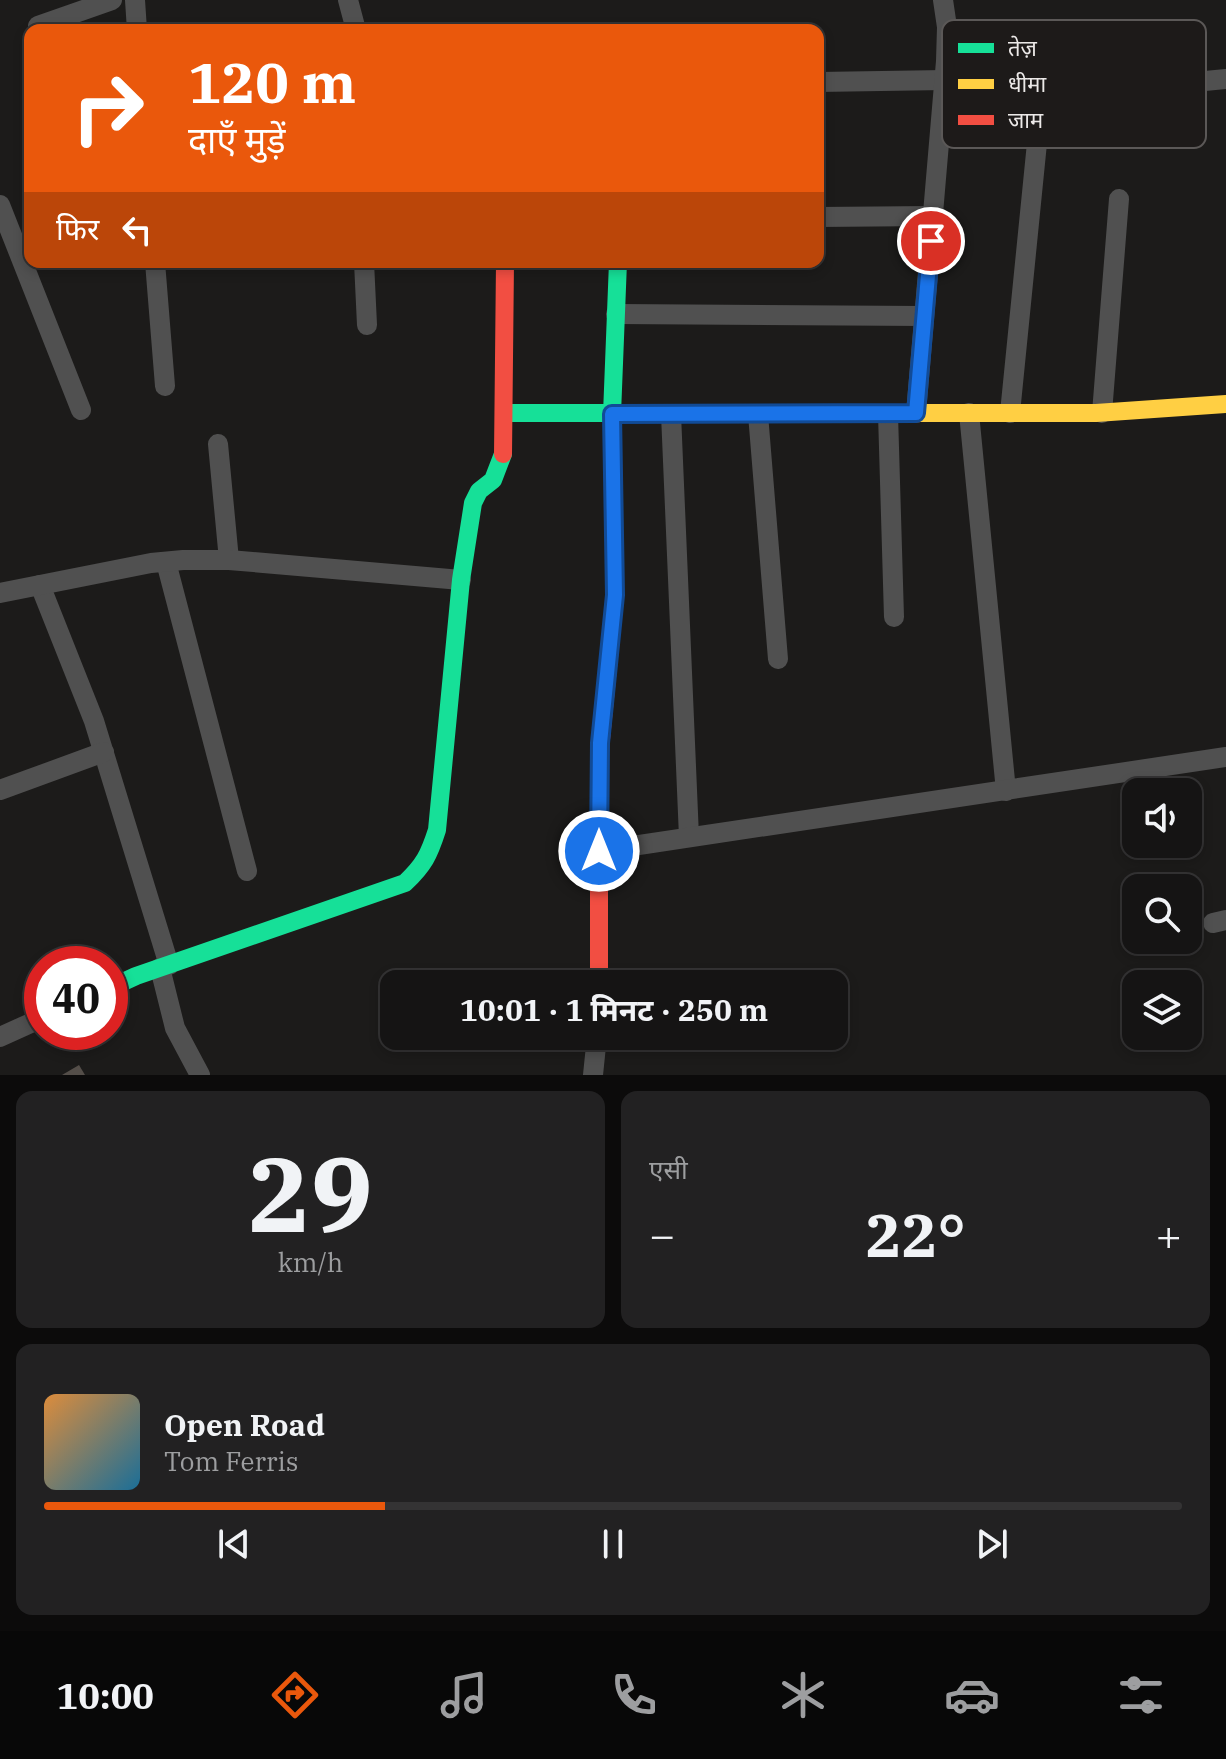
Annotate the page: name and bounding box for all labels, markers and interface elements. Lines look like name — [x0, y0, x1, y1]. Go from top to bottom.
legend — [942, 20, 1206, 148]
text: तेज़ — [1008, 33, 1038, 62]
text: 120 m — [188, 46, 356, 118]
icon: right — [56, 56, 160, 160]
text: धीमा — [1008, 69, 1046, 98]
text: जाम — [1008, 105, 1044, 134]
text: दाएँ मुड़ें — [188, 116, 286, 163]
pin — [897, 207, 965, 275]
icon: left — [115, 208, 159, 252]
text: फिर — [56, 209, 99, 248]
icon: arrive — [909, 219, 953, 263]
map controls — [1122, 778, 1202, 1050]
button: sound — [1122, 778, 1202, 858]
position arrow — [557, 809, 641, 893]
button: search — [1122, 874, 1202, 954]
speed limit sign: 40 — [24, 946, 128, 1050]
button: layers — [1122, 970, 1202, 1050]
text: 10:01 · 1 मिनट · 250 m — [460, 990, 768, 1029]
text: 29 — [248, 1125, 373, 1261]
text: एसी — [649, 1152, 688, 1186]
text: 22° — [865, 1195, 966, 1274]
text: − — [649, 1206, 675, 1263]
text: + — [1156, 1206, 1182, 1263]
text: km/h — [278, 1245, 343, 1279]
text: Open Road — [164, 1405, 325, 1444]
text: Tom Ferris — [164, 1444, 298, 1478]
icon: previous — [212, 1522, 256, 1566]
icon: pause — [591, 1522, 635, 1566]
icon: next — [970, 1522, 1014, 1566]
icon: directions — [267, 1667, 323, 1723]
icon: music — [436, 1667, 492, 1723]
icon: phone — [606, 1667, 662, 1723]
icon: climate — [775, 1667, 831, 1723]
icon: car — [944, 1667, 1000, 1723]
icon: filters — [1113, 1667, 1169, 1723]
text: 10:00 — [57, 1672, 154, 1719]

